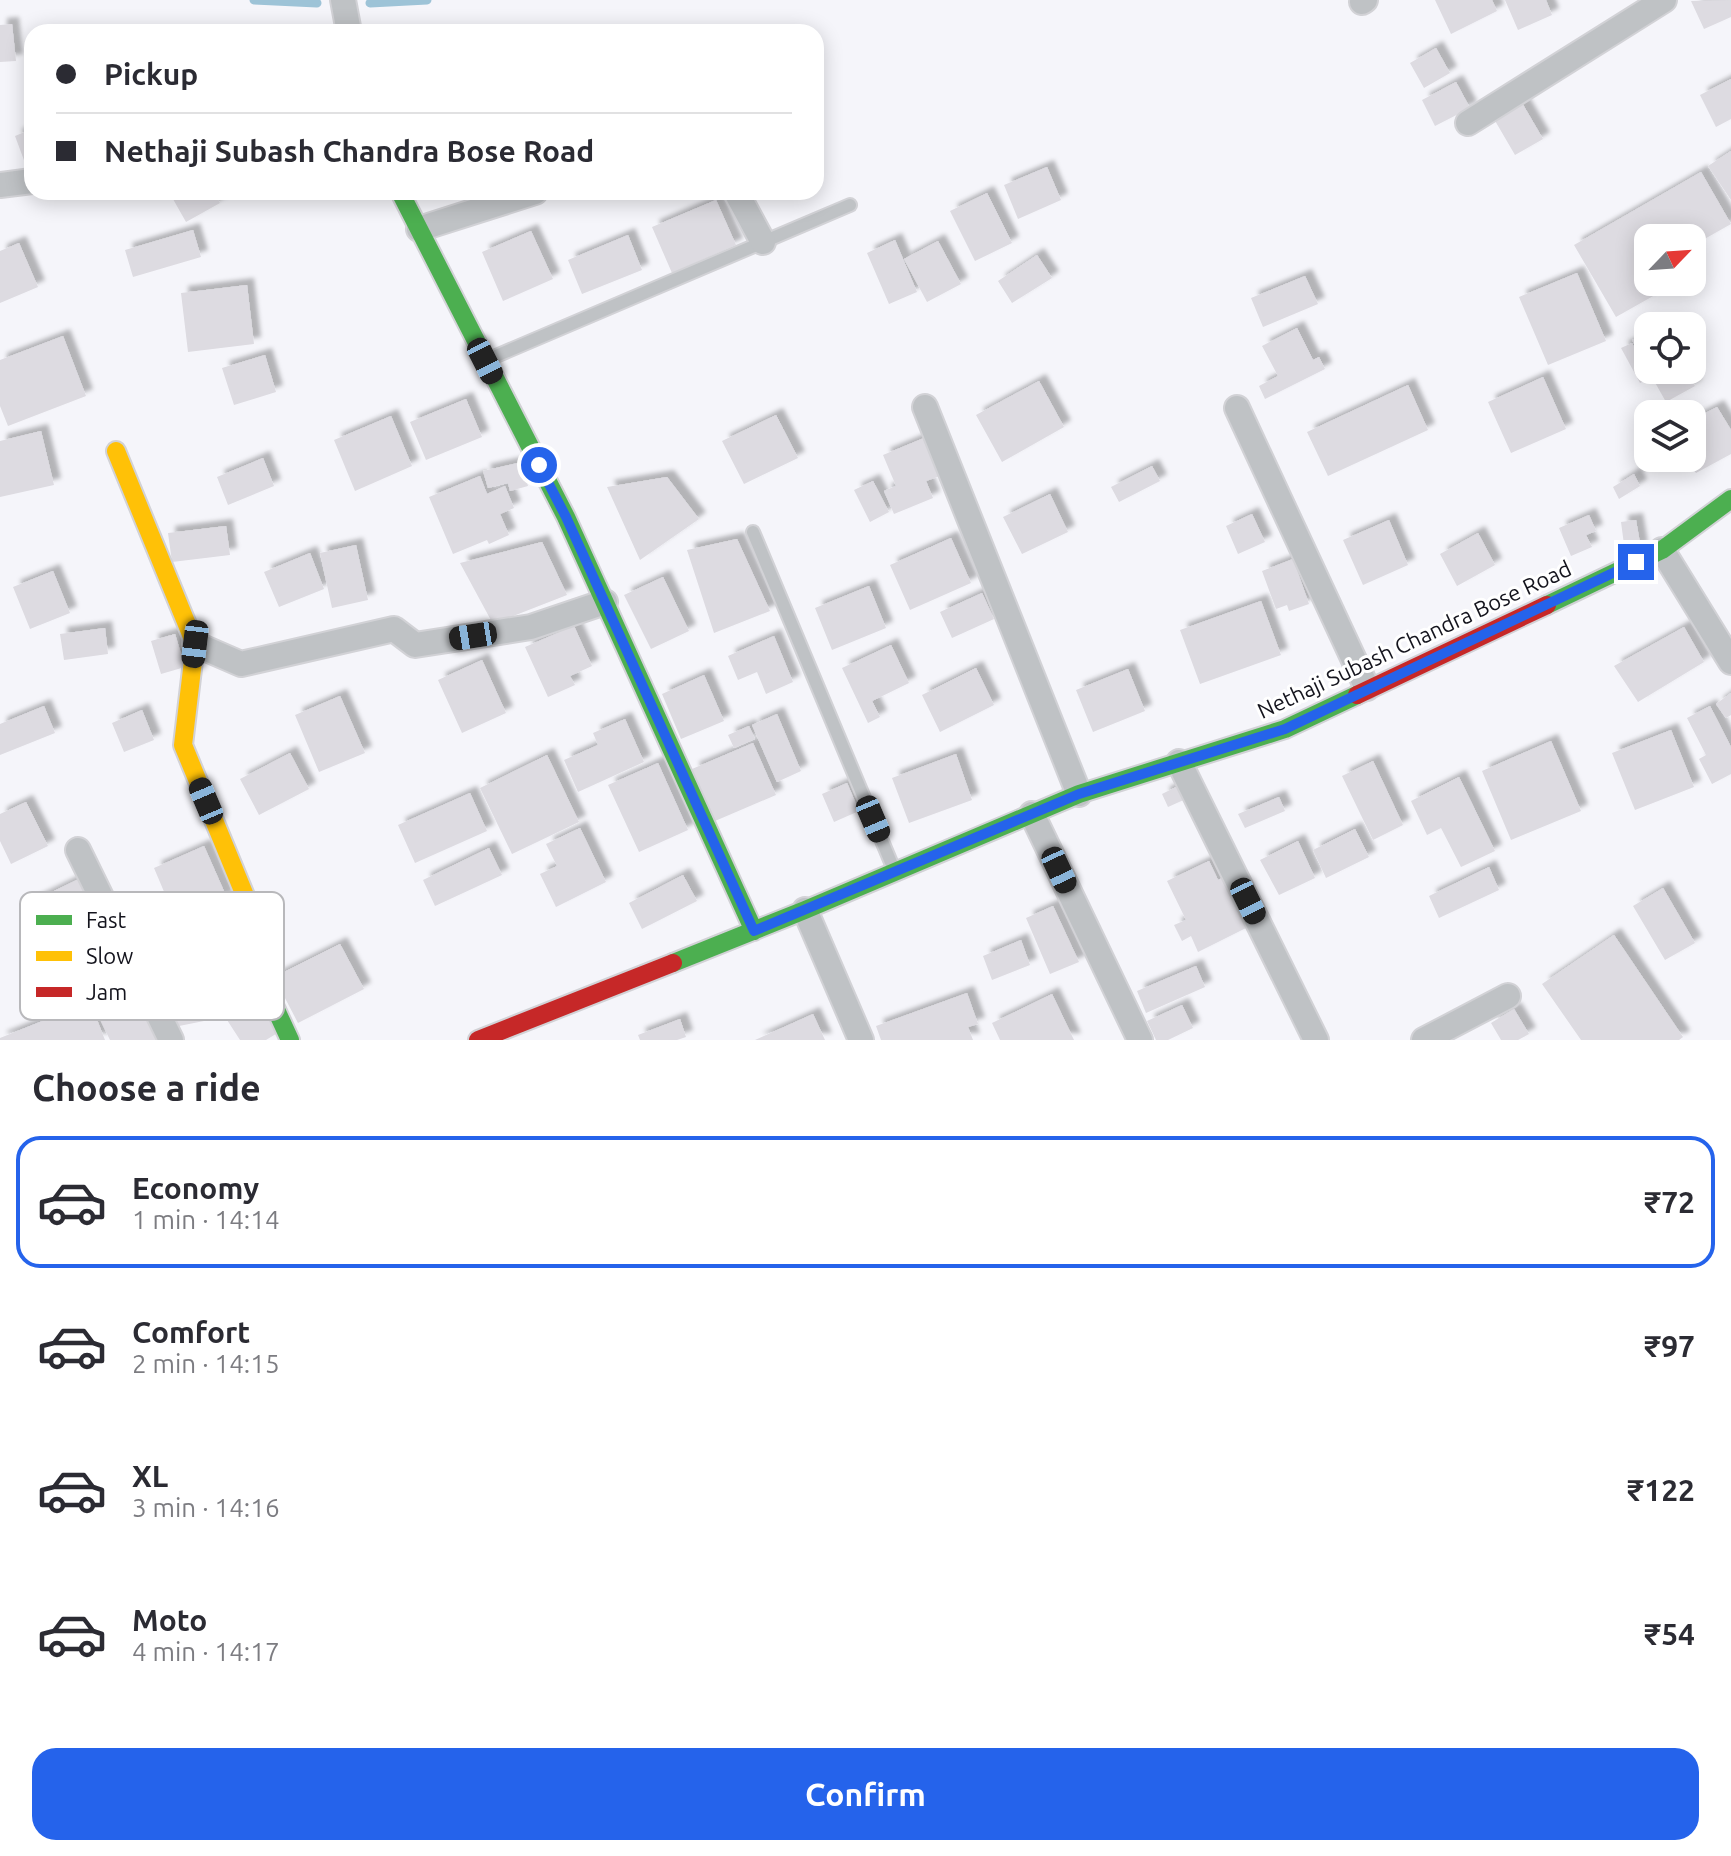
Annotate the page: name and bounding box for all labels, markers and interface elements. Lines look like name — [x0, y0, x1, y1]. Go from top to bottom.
text: Pickup — [104, 57, 198, 91]
text: Nethaji Subash Chandra Bose Road — [104, 134, 594, 168]
north arrow — [1634, 224, 1706, 296]
map controls — [1634, 224, 1706, 472]
button: locate — [1634, 312, 1706, 384]
car — [463, 334, 507, 388]
button: layers — [1634, 400, 1706, 472]
route start — [521, 447, 557, 483]
route end — [1618, 544, 1654, 580]
street label: Nethaji Subash Chandra Bose Road — [1253, 555, 1575, 723]
car — [180, 619, 210, 669]
car — [447, 620, 499, 652]
car — [186, 774, 226, 828]
car — [853, 792, 893, 846]
car — [1038, 843, 1080, 897]
car — [1227, 874, 1269, 928]
legend — [20, 892, 284, 1020]
text: Fast — [86, 907, 127, 932]
text: Slow — [86, 943, 133, 968]
text: Jam — [86, 979, 127, 1004]
text: Choose a ride — [32, 1067, 261, 1108]
icon: car — [36, 1166, 108, 1238]
text: Economy — [132, 1171, 259, 1205]
text: ₹72 — [1644, 1185, 1695, 1219]
text: 1 min · 14:14 — [132, 1205, 280, 1234]
icon: car — [36, 1310, 108, 1382]
text: Comfort — [132, 1315, 250, 1349]
text: ₹97 — [1644, 1329, 1695, 1363]
text: 2 min · 14:15 — [132, 1349, 280, 1378]
icon: car — [36, 1454, 108, 1526]
text: XL — [132, 1459, 168, 1493]
text: ₹122 — [1627, 1473, 1695, 1507]
text: 3 min · 14:16 — [132, 1493, 280, 1522]
icon: car — [36, 1598, 108, 1670]
text: Moto — [132, 1603, 207, 1637]
text: ₹54 — [1644, 1617, 1695, 1651]
text: 4 min · 14:17 — [132, 1637, 280, 1666]
button: Confirm — [32, 1748, 1699, 1840]

